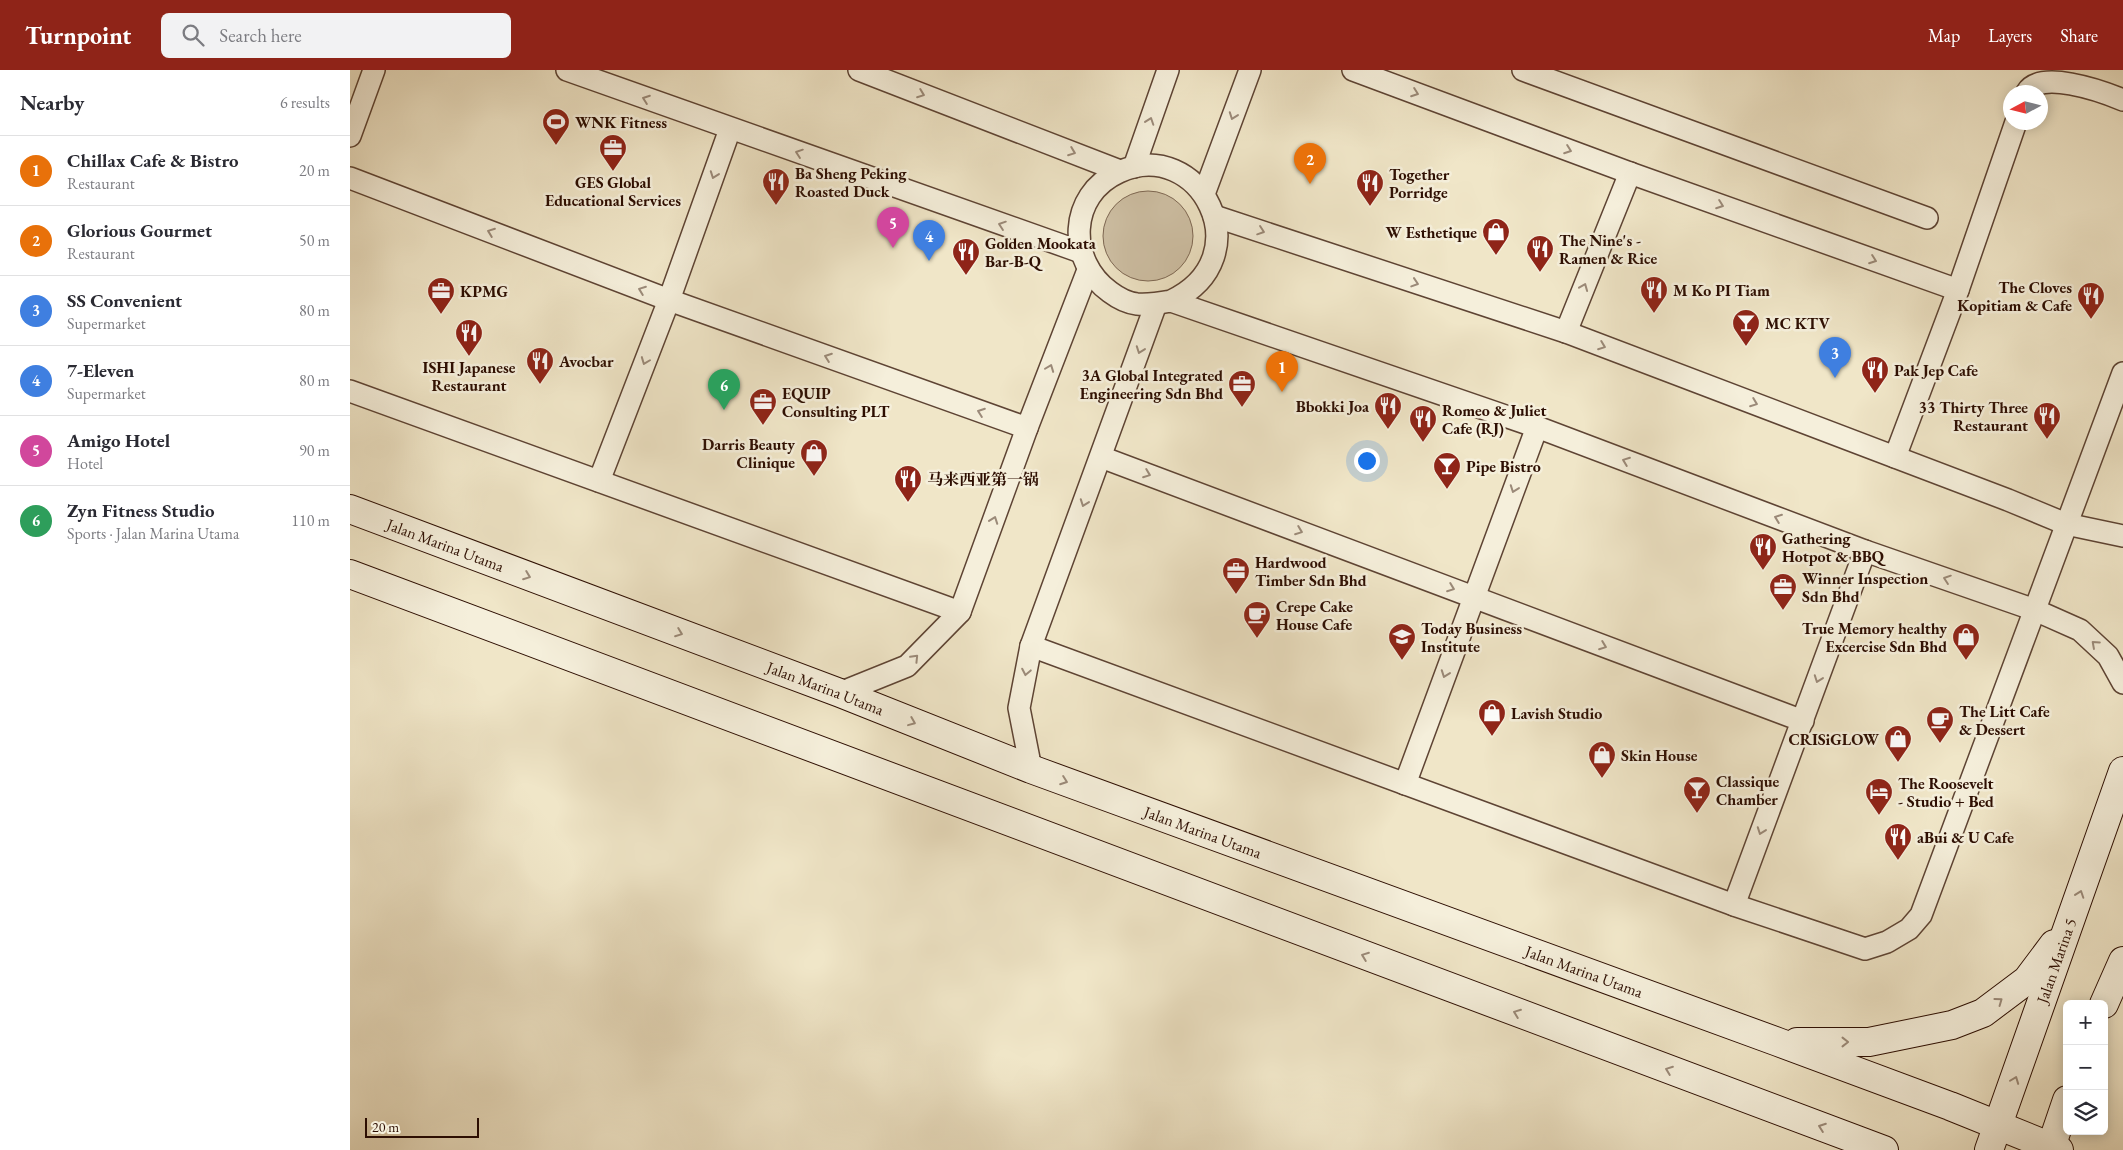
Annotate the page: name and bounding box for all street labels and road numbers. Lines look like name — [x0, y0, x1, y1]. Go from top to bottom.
street label: Jalan Marina Utama — [382, 513, 507, 577]
street label: Jalan Marina Utama — [762, 656, 887, 721]
street label: Jalan Marina Utama — [1139, 801, 1265, 864]
street label: Jalan Marina 5 — [2031, 915, 2081, 1008]
street label: Jalan Marina Utama — [1521, 940, 1646, 1003]

